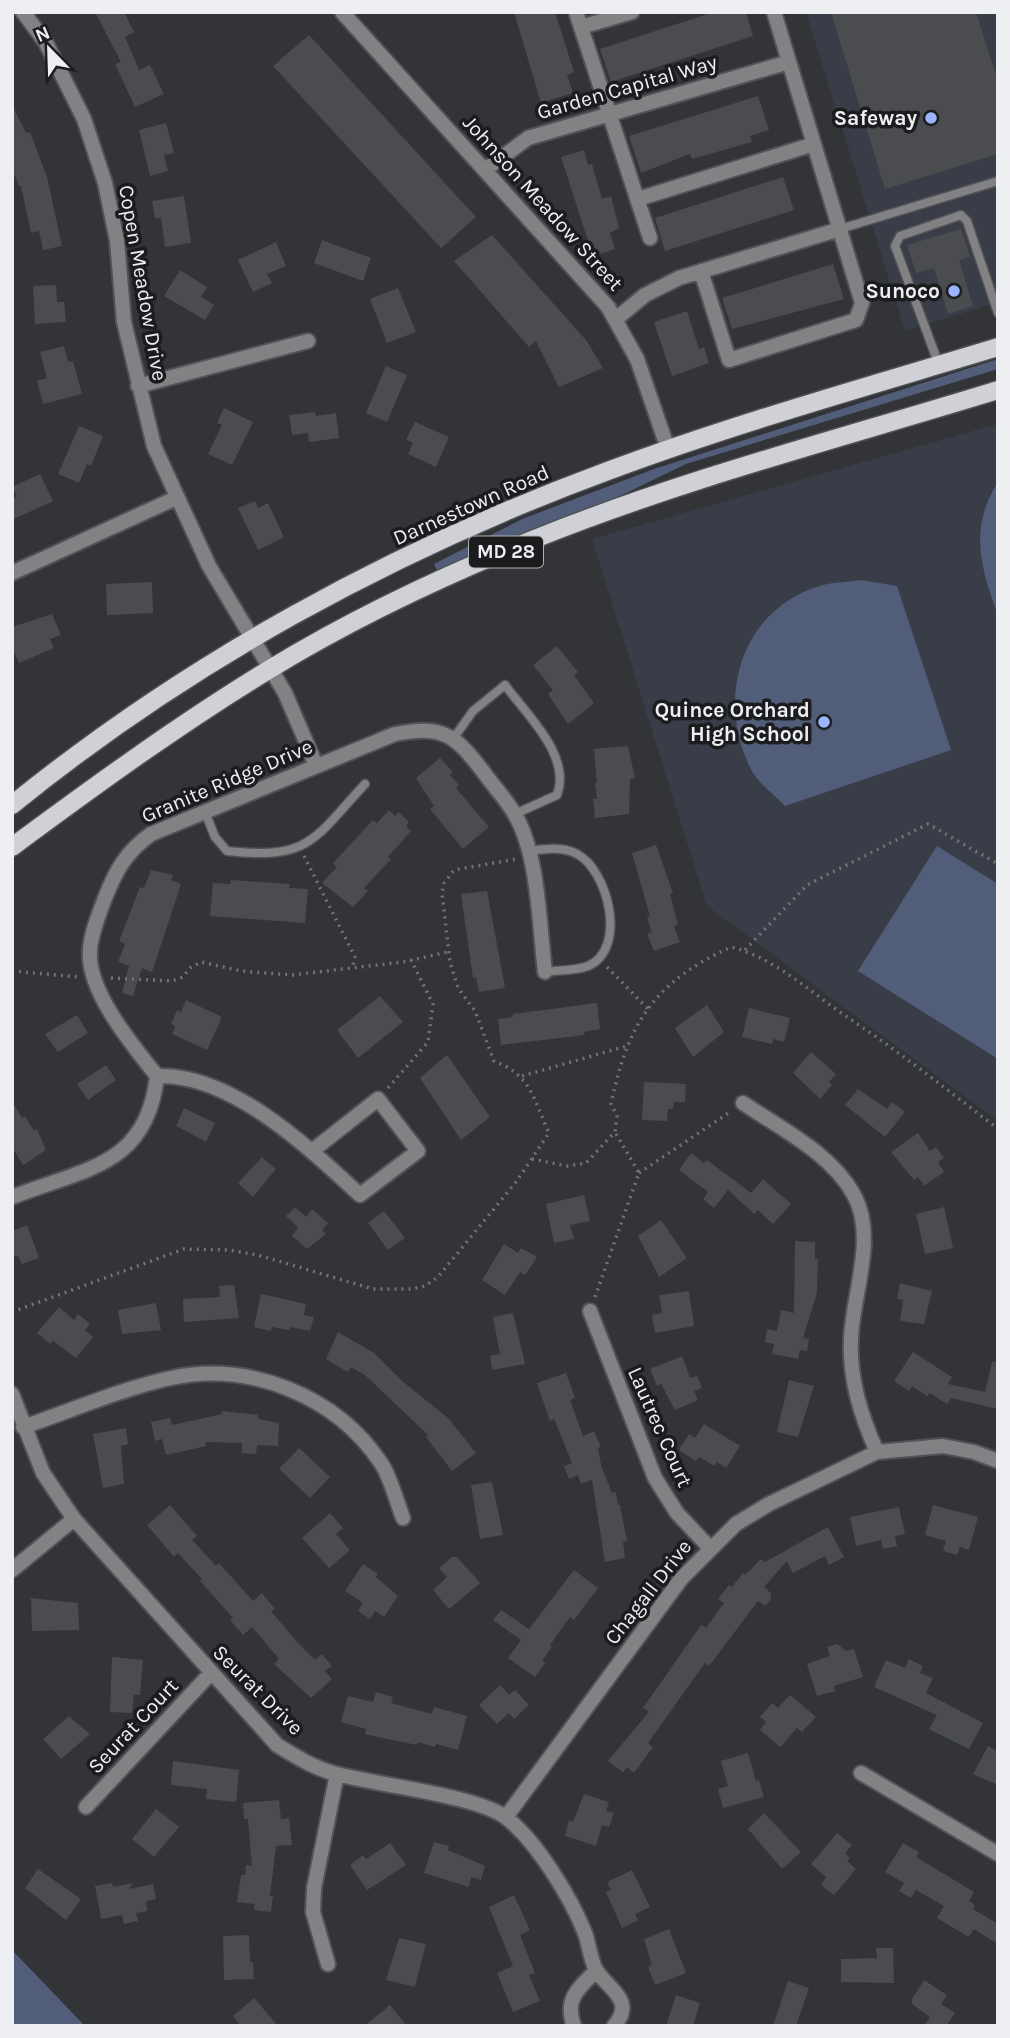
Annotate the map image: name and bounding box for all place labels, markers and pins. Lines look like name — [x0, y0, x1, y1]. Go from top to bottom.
place label: Safeway — [834, 106, 917, 130]
marker: Safeway — [923, 110, 939, 126]
place label: Sunoco — [865, 279, 940, 303]
marker: Sunoco — [946, 283, 962, 299]
place label: Quince Orchard High School — [655, 698, 810, 746]
marker: Quince Orchard High School — [816, 714, 832, 730]

